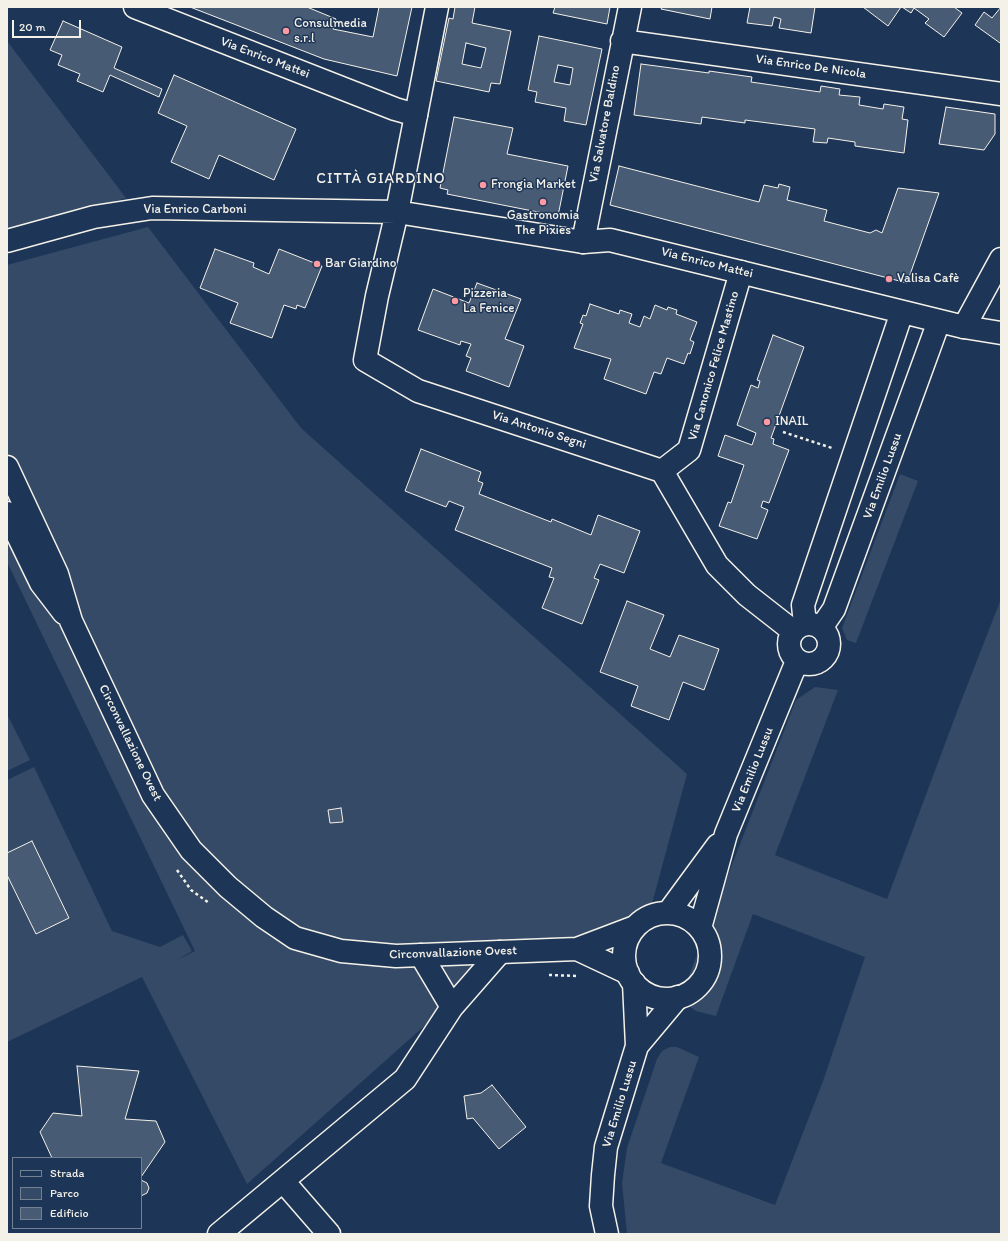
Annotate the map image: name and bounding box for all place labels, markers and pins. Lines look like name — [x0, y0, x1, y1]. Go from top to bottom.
place label: Consulmedia s.r.l — [294, 16, 367, 47]
marker: Consulmedia s.r.l — [281, 26, 291, 36]
place label: Frongia Market — [491, 177, 576, 193]
marker: Frongia Market — [478, 180, 488, 190]
marker: Gastronomia The Pixies — [538, 197, 548, 207]
place label: Gastronomia The Pixies — [507, 208, 579, 239]
place label: Bar Giardino — [325, 256, 396, 272]
marker: Bar Giardino — [312, 259, 322, 269]
place label: Valisa Cafè — [897, 271, 959, 287]
marker: Valisa Cafè — [884, 274, 894, 284]
place label: Pizzeria La Fenice — [463, 286, 515, 317]
marker: Pizzeria La Fenice — [450, 296, 460, 306]
place label: INAIL — [775, 414, 808, 430]
marker: INAIL — [762, 417, 772, 427]

